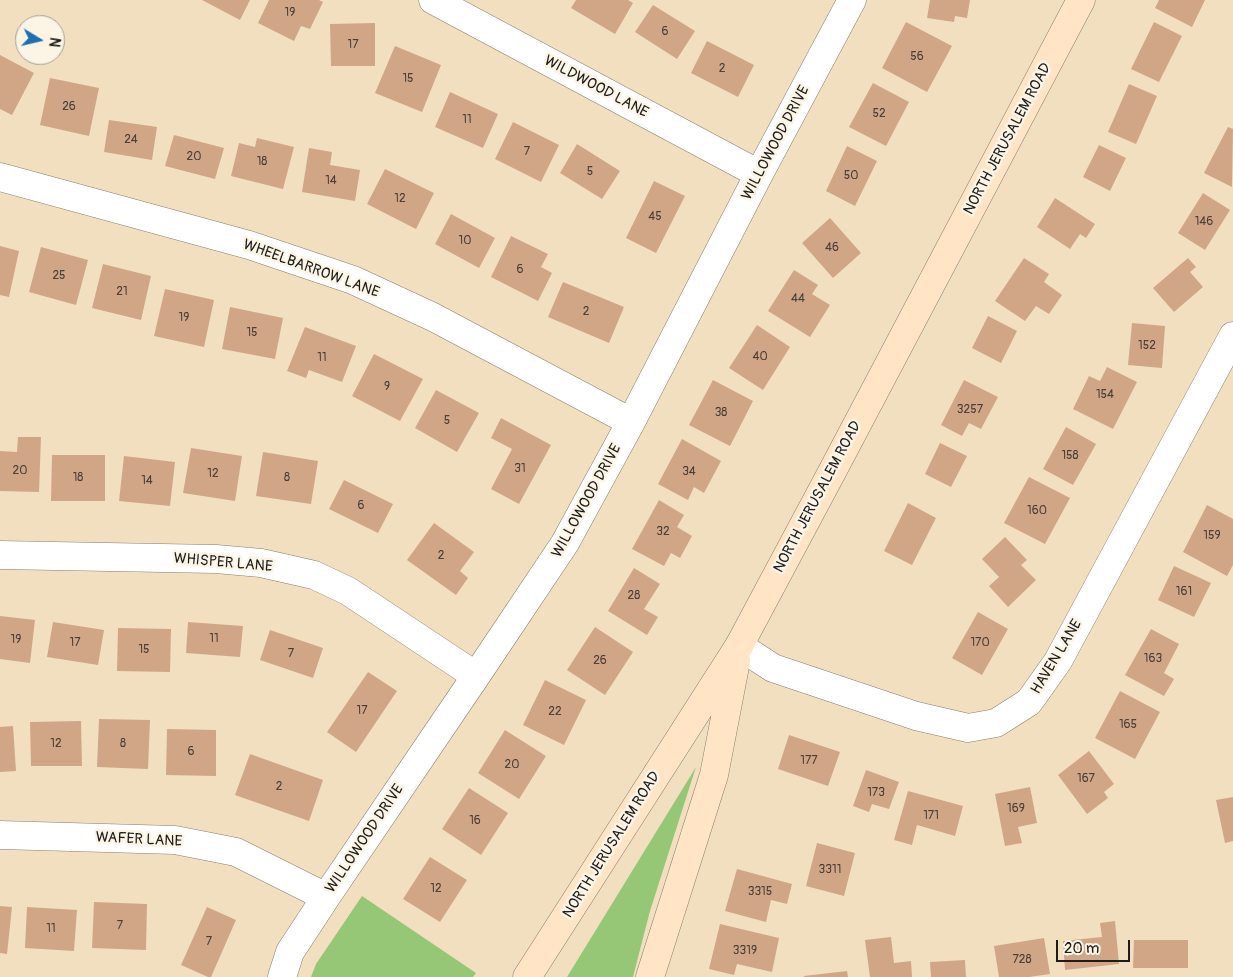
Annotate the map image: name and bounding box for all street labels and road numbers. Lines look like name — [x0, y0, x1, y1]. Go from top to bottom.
street label: WILDWOOD LANE — [541, 52, 651, 122]
street label: NORTH JERUSALEM ROAD — [960, 60, 1056, 218]
street label: WILLOWOOD DRIVE — [738, 83, 814, 203]
street label: WHEELBARROW LANE — [240, 236, 382, 302]
street label: NORTH JERUSALEM ROAD — [770, 418, 866, 576]
street label: WILLOWOOD DRIVE — [548, 441, 626, 561]
street label: WHISPER LANE — [173, 550, 273, 576]
street label: HAVEN LANE — [1028, 616, 1086, 698]
street label: NORTH JERUSALEM ROAD — [560, 768, 664, 922]
street label: WILLOWOOD DRIVE — [322, 781, 408, 897]
street label: WAFER LANE — [95, 829, 183, 851]

